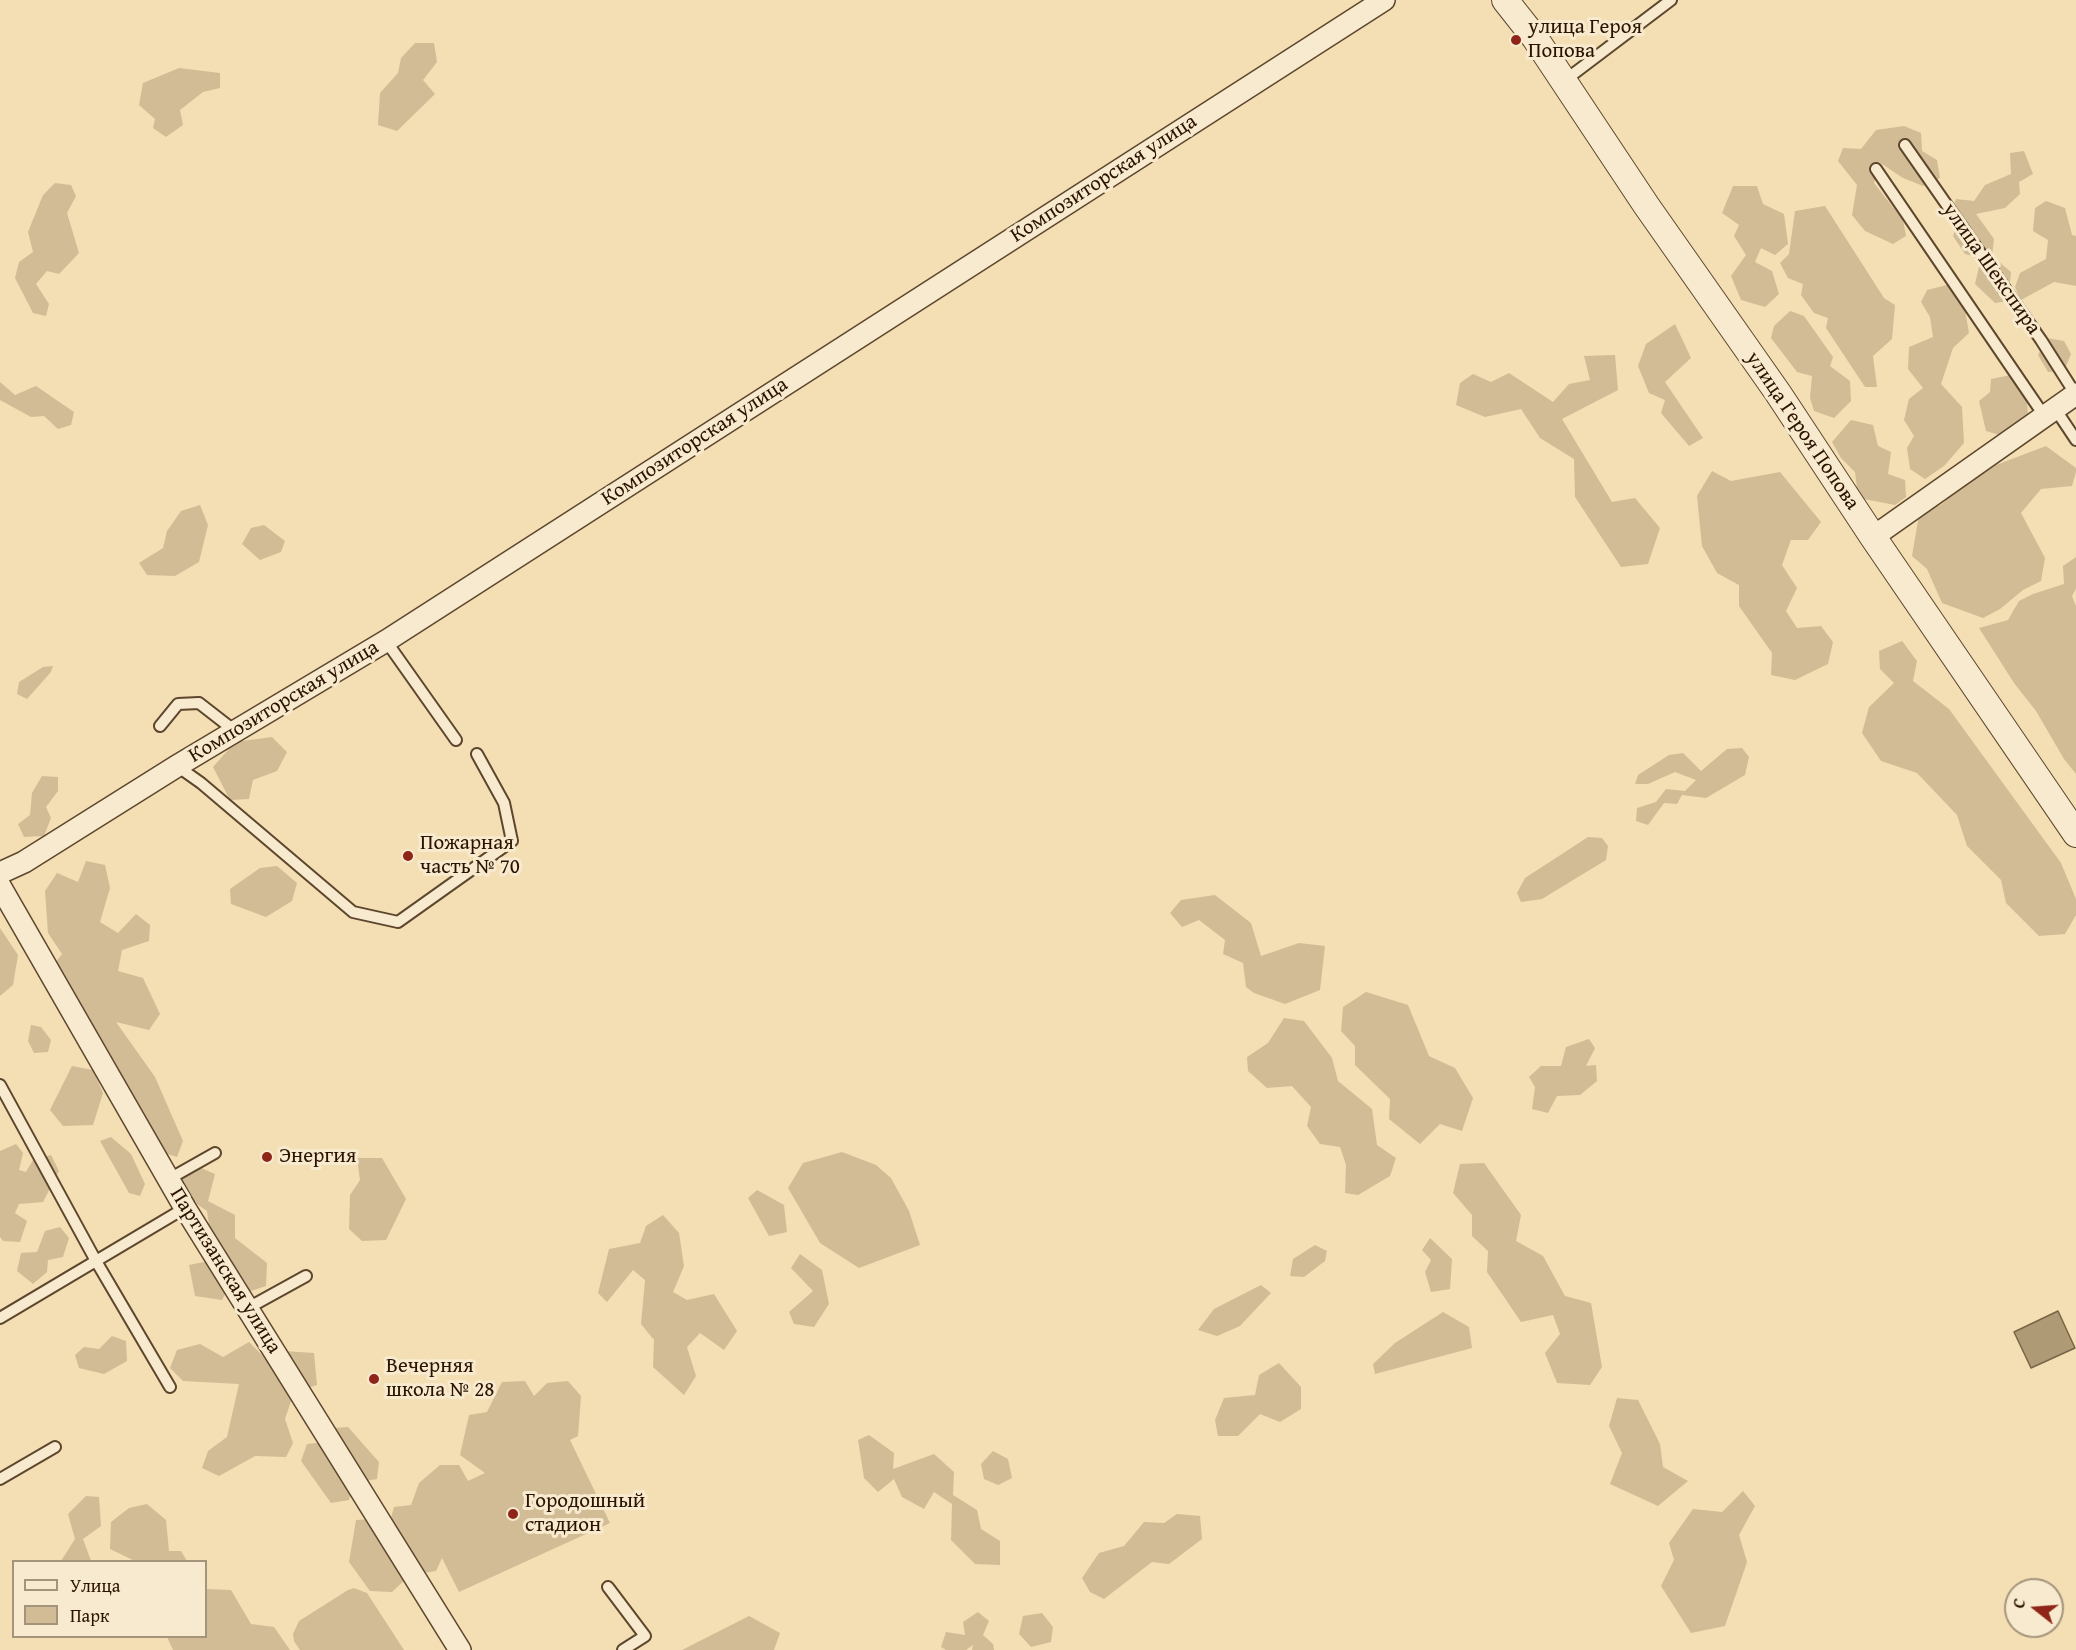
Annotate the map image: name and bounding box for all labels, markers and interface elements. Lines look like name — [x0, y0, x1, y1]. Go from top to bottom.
place label: улица Героя Попова — [1528, 15, 1642, 65]
marker: улица Героя Попова — [1509, 33, 1523, 47]
street label: Композиторская улица — [1006, 109, 1202, 249]
street label: улица Шекспира — [1936, 198, 2046, 340]
street label: улица Героя Попова — [1740, 347, 1864, 515]
street label: Композиторская улица — [597, 372, 793, 512]
street label: Композиторская улица — [184, 635, 384, 769]
place label: Пожарная часть № 70 — [420, 831, 520, 881]
marker: Пожарная часть № 70 — [401, 849, 415, 863]
place label: Энергия — [279, 1144, 356, 1170]
marker: Энергия — [260, 1150, 274, 1164]
street label: Партизанская улица — [164, 1183, 286, 1359]
place label: Вечерняя школа № 28 — [386, 1354, 494, 1404]
marker: Вечерняя школа № 28 — [367, 1372, 381, 1386]
place label: Городошный стадион — [525, 1489, 645, 1539]
marker: Городошный стадион — [506, 1507, 520, 1521]
legend — [12, 1560, 207, 1638]
text: Улица — [70, 1572, 120, 1599]
north arrow — [2004, 1578, 2064, 1638]
text: С — [2006, 1595, 2031, 1611]
text: Парк — [70, 1602, 109, 1629]

